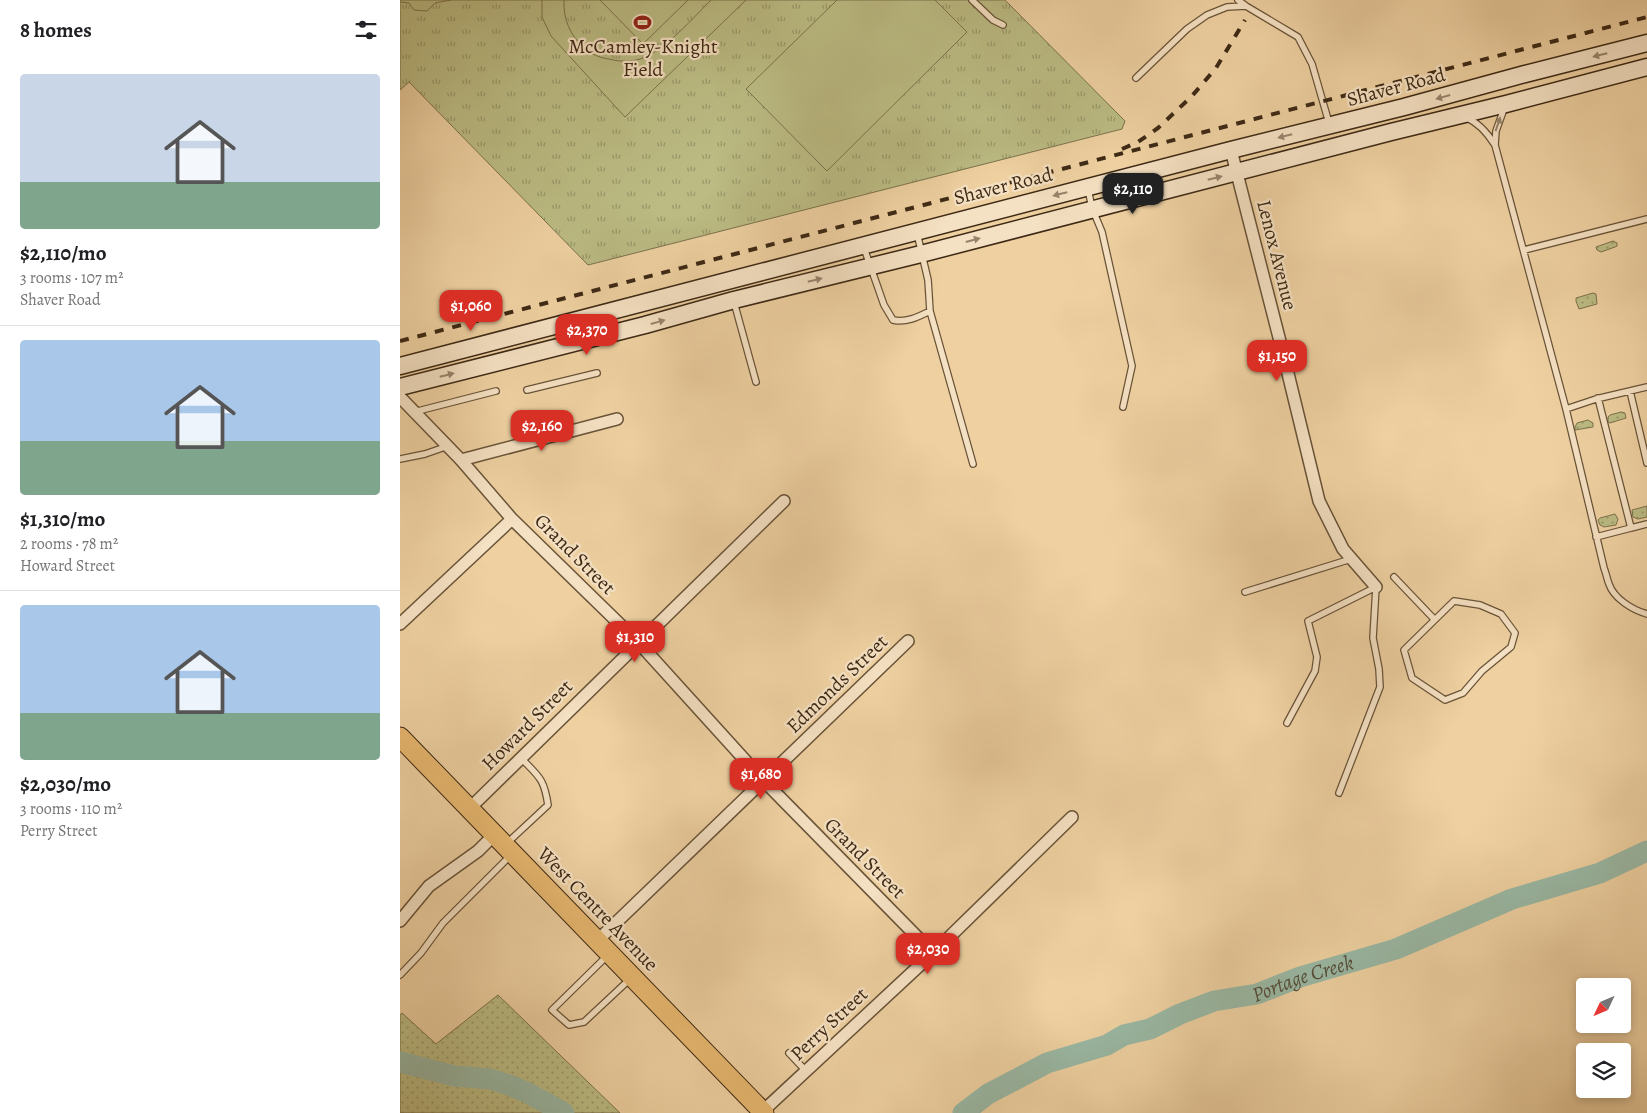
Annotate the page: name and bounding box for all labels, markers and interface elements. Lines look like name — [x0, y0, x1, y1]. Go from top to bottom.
sports icon: McCamley-Knight Field — [633, 12, 653, 32]
text: 8 homes — [20, 16, 92, 44]
icon: filters — [352, 16, 380, 44]
place label: McCamley-Knight Field — [568, 33, 718, 83]
one-way arrow — [1592, 51, 1607, 59]
street label: Shaver Road — [1344, 61, 1448, 113]
one-way arrow — [1435, 93, 1450, 101]
icon: home — [155, 107, 245, 197]
one-way arrow — [1495, 117, 1503, 132]
one-way arrow — [1278, 132, 1293, 140]
street label: Shaver Road — [951, 161, 1055, 211]
pin: $2,110 — [1092, 172, 1174, 215]
one-way arrow — [1207, 174, 1222, 182]
text: $2,110 — [1114, 178, 1153, 200]
one-way arrow — [1052, 190, 1067, 198]
street label: Lenox Avenue — [1250, 197, 1304, 313]
one-way arrow — [965, 236, 980, 244]
text: $2,110/mo — [20, 239, 107, 267]
text: 3 rooms · 107 m² — [20, 267, 123, 289]
one-way arrow — [808, 276, 823, 284]
text: Shaver Road — [20, 289, 101, 311]
pin: $1,060 — [430, 290, 512, 332]
text: $1,060 — [450, 295, 492, 317]
pin: $2,370 — [546, 314, 628, 356]
one-way arrow — [651, 317, 666, 325]
text: $2,370 — [566, 319, 608, 341]
pin: $1,150 — [1236, 340, 1318, 382]
text: $1,150 — [1258, 345, 1296, 367]
one-way arrow — [440, 371, 455, 379]
icon: home — [155, 372, 245, 462]
pin: $2,160 — [501, 410, 583, 452]
text: $2,160 — [522, 415, 562, 437]
text: $1,310/mo — [20, 505, 105, 533]
street label: Grand Street — [528, 507, 622, 601]
text: 2 rooms · 78 m² — [20, 533, 118, 555]
text: Howard Street — [20, 555, 115, 577]
pin: $1,310 — [594, 620, 676, 663]
text: $1,310 — [616, 626, 654, 648]
street label: Edmonds Street — [780, 628, 894, 739]
icon: home — [155, 637, 245, 727]
street label: Howard Street — [475, 673, 579, 777]
pin: $1,680 — [720, 758, 802, 800]
text: $1,680 — [741, 763, 781, 785]
text: $2,030/mo — [20, 770, 111, 798]
text: 3 rooms · 110 m² — [20, 798, 122, 820]
street label: Grand Street — [818, 811, 912, 905]
text: Perry Street — [20, 820, 97, 842]
street label: West Centre Avenue — [531, 840, 664, 977]
pin: $2,030 — [887, 932, 969, 975]
text: $2,030 — [907, 938, 949, 960]
water label: Portage Creek — [1248, 948, 1357, 1009]
north arrow — [1576, 978, 1631, 1032]
map controls — [1576, 978, 1631, 1098]
street label: Perry Street — [784, 981, 874, 1067]
button: layers — [1576, 1043, 1631, 1098]

